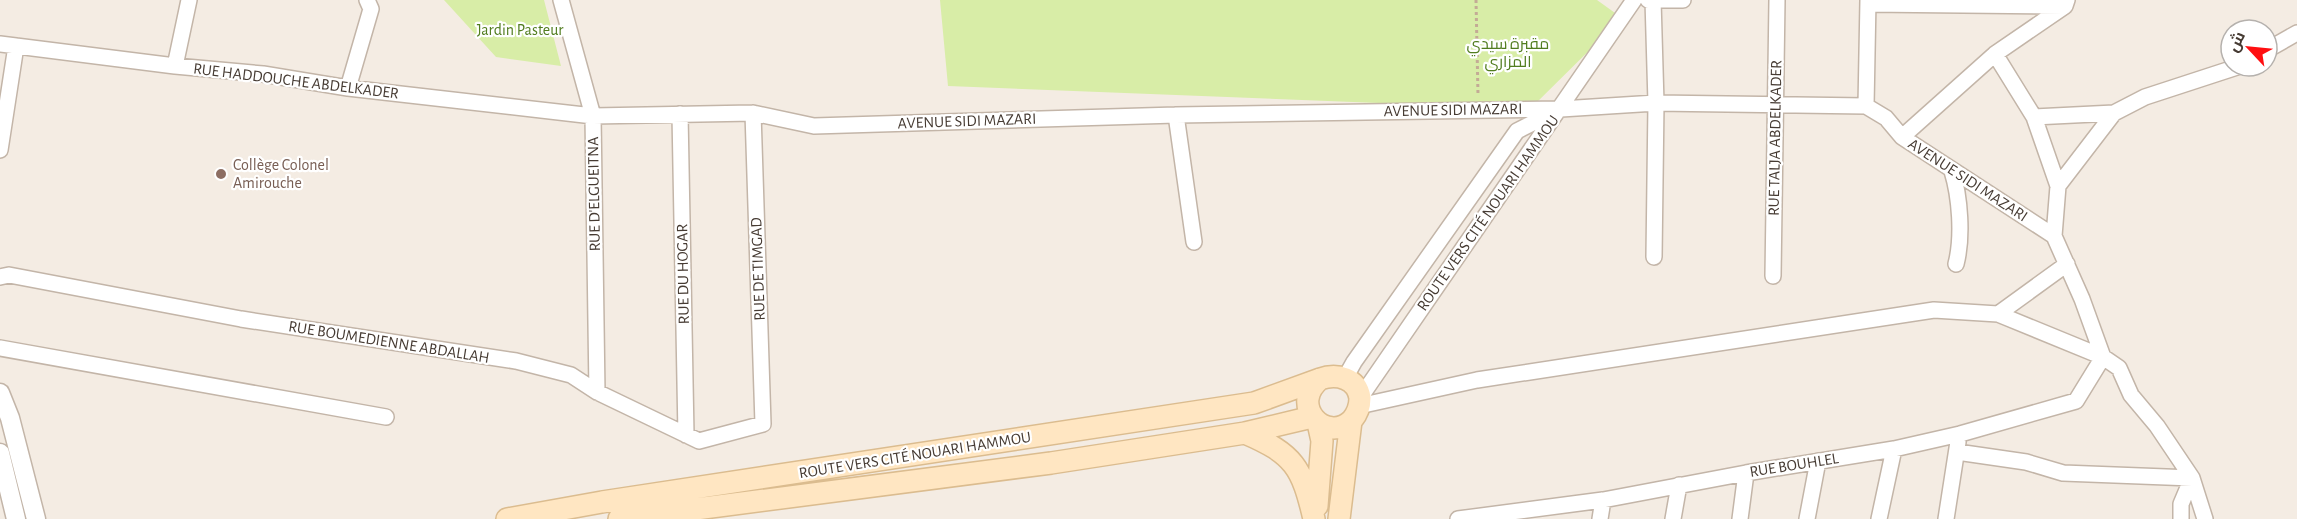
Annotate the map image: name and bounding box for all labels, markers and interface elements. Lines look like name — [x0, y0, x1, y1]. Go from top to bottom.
north arrow — [2219, 18, 2279, 78]
park label: Jardin Pasteur — [477, 22, 564, 38]
text: ش — [2224, 29, 2249, 55]
park label: مقبرة سيدي المزاري — [1467, 36, 1549, 75]
street label: RUE HADDOUCHE ABDELKADER — [192, 60, 400, 102]
street label: RUE TALJA ABDELKADER — [1766, 60, 1784, 216]
street label: AVENUE SIDI MAZARI — [1383, 101, 1523, 119]
street label: AVENUE SIDI MAZARI — [897, 111, 1037, 131]
street label: ROUTE VERS CITÉ NOUARI HAMMOU — [1412, 111, 1562, 314]
street label: AVENUE SIDI MAZARI — [1905, 135, 2031, 225]
street label: RUE D'ELGUEITNA — [585, 136, 603, 252]
place label: Collège Colonel Amirouche — [233, 157, 329, 191]
marker: Collège Colonel Amirouche — [214, 167, 228, 181]
street label: RUE DE TIMGAD — [748, 217, 768, 321]
street label: RUE DU HOGAR — [674, 224, 692, 324]
street label: RUE BOUMEDIENNE ABDALLAH — [287, 318, 491, 366]
street label: ROUTE VERS CITÉ NOUARI HAMMOU — [798, 427, 1032, 481]
street label: RUE BOUHLEL — [1748, 450, 1840, 480]

